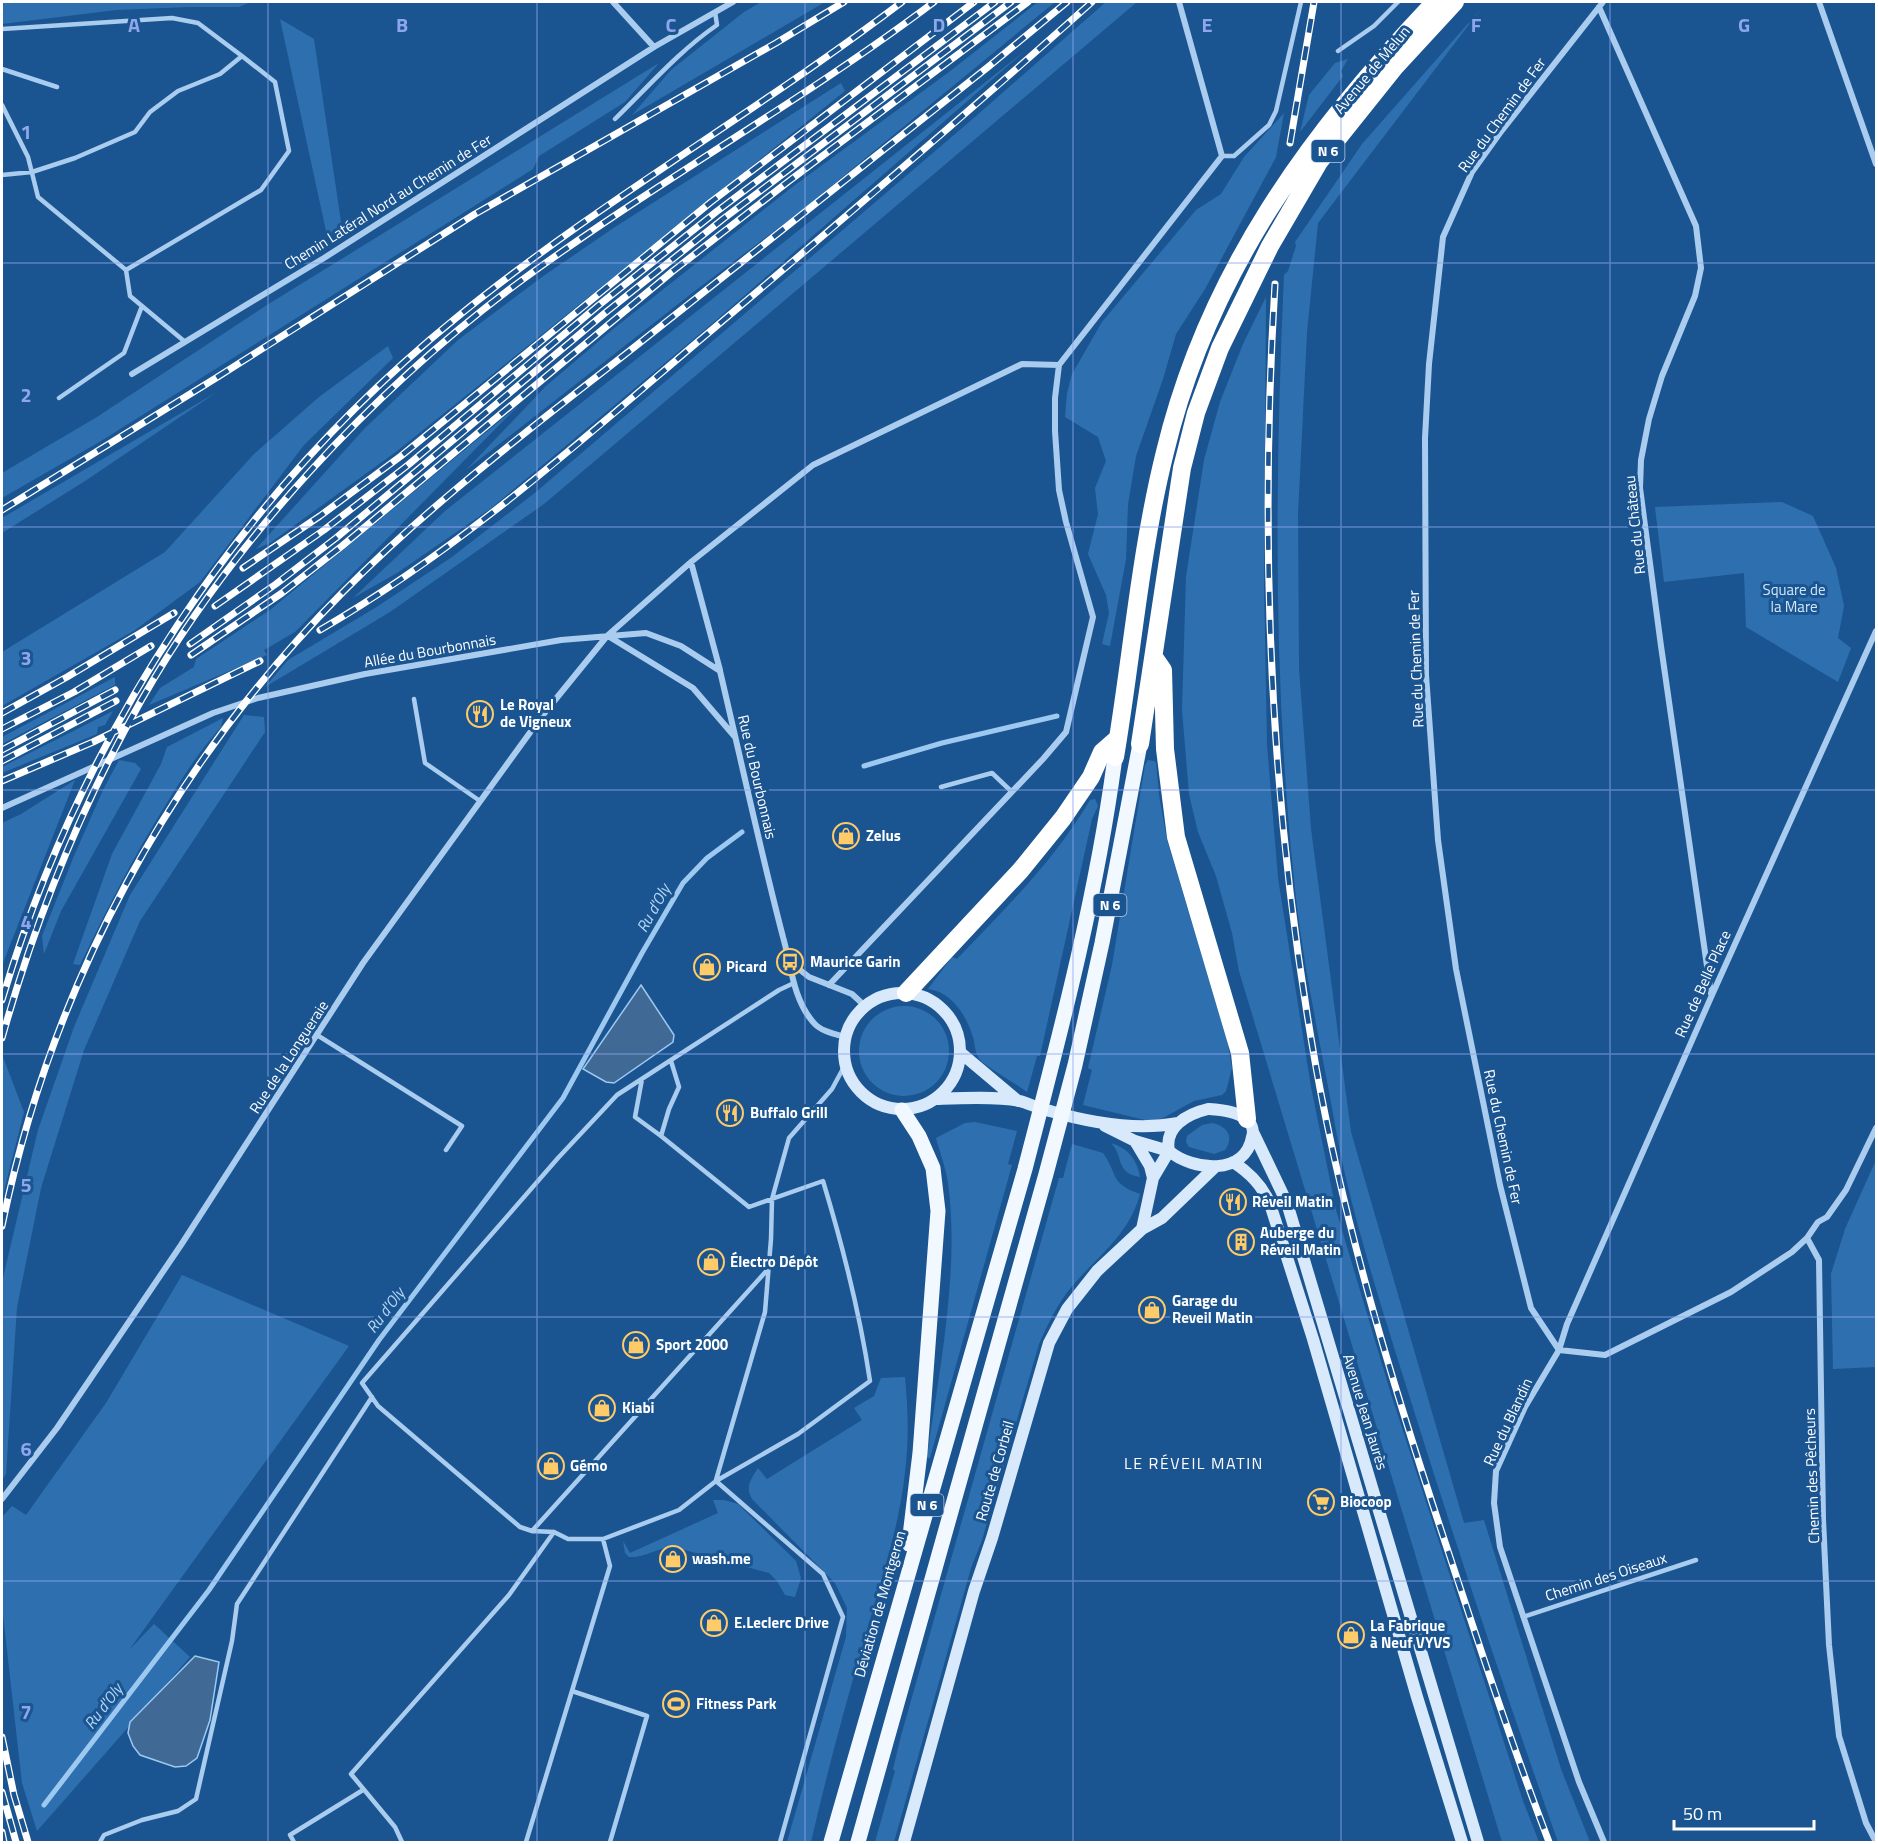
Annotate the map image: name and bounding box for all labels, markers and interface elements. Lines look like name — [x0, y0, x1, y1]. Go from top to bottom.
text: A — [128, 9, 140, 40]
text: B — [396, 9, 408, 40]
text: C — [666, 9, 677, 40]
text: D — [933, 9, 945, 40]
text: E — [1201, 9, 1213, 40]
text: F — [1471, 9, 1482, 40]
text: G — [1738, 9, 1750, 40]
street label: Avenue de Melun — [1328, 21, 1415, 119]
street label: Rue du Chemin de Fer — [1452, 52, 1551, 177]
text: 1 — [20, 116, 32, 147]
street label: Chemin Latéral Nord au Chemin de Fer — [279, 128, 496, 275]
road number: N 6 — [1312, 140, 1344, 162]
text: 2 — [20, 379, 32, 410]
street label: Rue du Château — [1618, 474, 1651, 576]
park label: Square de la Mare — [1763, 578, 1825, 618]
street label: Rue du Chemin de Fer — [1402, 590, 1429, 728]
street label: Allée du Bourbonnais — [362, 628, 498, 673]
text: 3 — [20, 642, 32, 673]
place label: Le Royal de Vigneux — [500, 693, 571, 733]
restaurant icon: Le Royal de Vigneux — [465, 699, 495, 729]
street label: Rue du Bourbonnais — [732, 712, 783, 841]
shop icon: Zelus — [831, 821, 861, 851]
place label: Zelus — [866, 824, 901, 847]
water label: Ru d'Oly — [630, 878, 677, 936]
road number: N 6 — [1094, 894, 1126, 916]
text: 4 — [20, 906, 32, 937]
street label: Rue de Belle Place — [1669, 926, 1737, 1041]
bus stop icon: Maurice Garin — [775, 947, 805, 977]
place label: Maurice Garin — [810, 950, 900, 973]
shop icon: Picard — [692, 952, 722, 982]
place label: Picard — [726, 955, 767, 978]
street label: Rue de la Longueraie — [243, 996, 334, 1118]
street label: Rue du Chemin de Fer — [1478, 1067, 1529, 1206]
restaurant icon: Buffalo Grill — [715, 1098, 745, 1128]
place label: Buffalo Grill — [750, 1101, 828, 1124]
text: 5 — [20, 1169, 32, 1200]
restaurant icon: Réveil Matin — [1218, 1187, 1248, 1217]
place label: Réveil Matin — [1252, 1190, 1333, 1213]
place label: Auberge du Réveil Matin — [1260, 1221, 1341, 1261]
building icon: Auberge du Réveil Matin — [1226, 1227, 1256, 1257]
shop icon: Électro Dépôt — [696, 1247, 726, 1277]
place label: Électro Dépôt — [730, 1250, 818, 1273]
water label: Ru d'Oly — [360, 1281, 411, 1338]
place label: Garage du Reveil Matin — [1172, 1289, 1253, 1329]
shop icon: Garage du Reveil Matin — [1137, 1295, 1167, 1325]
shop icon: Sport 2000 — [621, 1330, 651, 1360]
place label: Sport 2000 — [656, 1333, 729, 1356]
street label: Avenue Jean Jaurès — [1337, 1351, 1394, 1473]
street label: Rue du Blandin — [1477, 1374, 1538, 1470]
shop icon: Kiabi — [587, 1393, 617, 1423]
place label: Kiabi — [622, 1396, 654, 1419]
street label: Chemin des Pêcheurs — [1798, 1408, 1825, 1544]
street label: Route de Corbeil — [969, 1418, 1020, 1524]
text: 6 — [20, 1433, 32, 1464]
shop icon: Gémo — [536, 1451, 566, 1481]
district label: LE RÉVEIL MATIN — [1124, 1451, 1264, 1475]
place label: Gémo — [570, 1454, 607, 1477]
supermarket icon: Biocoop — [1306, 1487, 1336, 1517]
place label: Biocoop — [1340, 1490, 1392, 1513]
road number: N 6 — [910, 1494, 944, 1516]
street label: Déviation de Montgeron — [848, 1528, 911, 1680]
shop icon: wash.me — [658, 1544, 688, 1574]
street label: Chemin des Oiseaux — [1542, 1546, 1670, 1607]
place label: wash.me — [692, 1547, 751, 1570]
shop icon: E.Leclerc Drive — [699, 1608, 729, 1638]
place label: E.Leclerc Drive — [734, 1611, 829, 1634]
place label: La Fabrique à Neuf VYVS — [1370, 1614, 1450, 1654]
shop icon: La Fabrique à Neuf VYVS — [1336, 1620, 1366, 1650]
water label: Ru d'Oly — [78, 1677, 129, 1734]
sports icon: Fitness Park — [661, 1689, 691, 1719]
place label: Fitness Park — [696, 1692, 777, 1715]
text: 7 — [20, 1696, 32, 1727]
scale bar — [1674, 1793, 1814, 1831]
text: 50 m — [1683, 1800, 1722, 1827]

